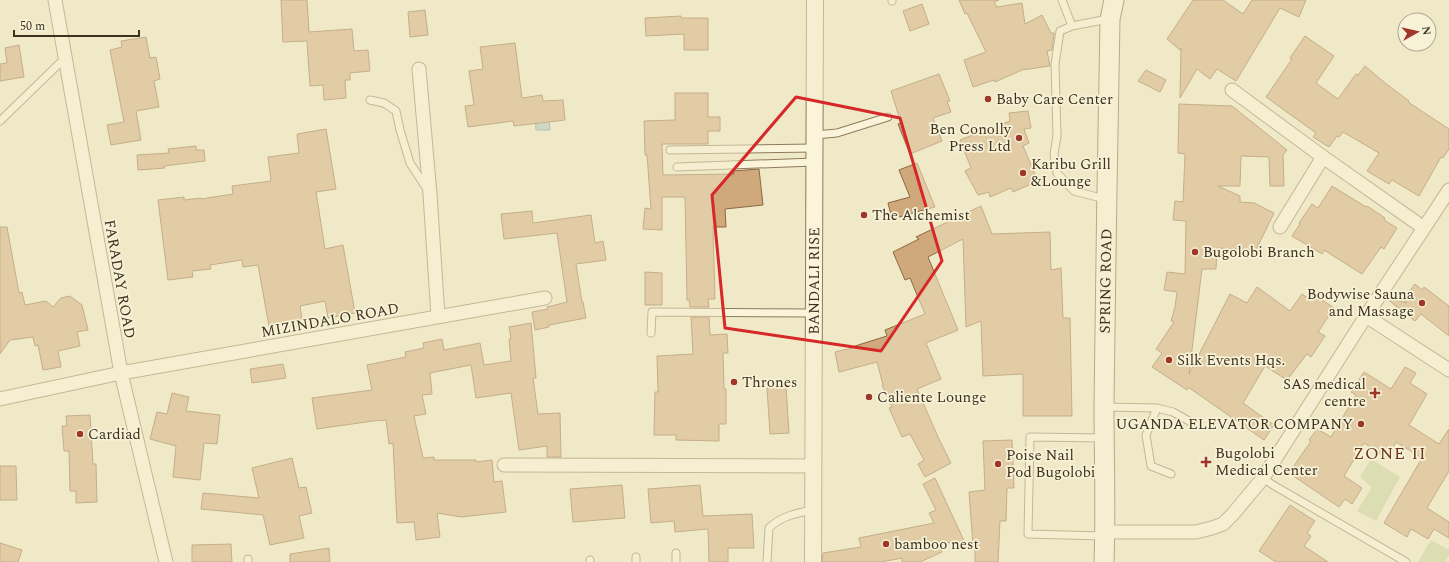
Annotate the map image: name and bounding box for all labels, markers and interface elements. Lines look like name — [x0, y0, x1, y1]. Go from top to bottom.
scale bar — [14, 12, 139, 38]
north arrow — [1397, 12, 1437, 52]
text: 50 m — [20, 17, 45, 36]
text: N — [1417, 25, 1435, 36]
place label: Baby Care Center — [996, 88, 1113, 111]
marker: Baby Care Center — [983, 94, 993, 104]
place label: Ben Conolly Press Ltd — [929, 118, 1012, 158]
marker: Ben Conolly Press Ltd — [1014, 133, 1024, 143]
place label: Karibu Grill &Lounge — [1031, 153, 1111, 193]
marker: Karibu Grill &Lounge — [1018, 168, 1028, 178]
place label: The Alchemist — [872, 204, 970, 227]
marker: The Alchemist — [859, 210, 869, 220]
street label: FARADAY ROAD — [98, 218, 141, 340]
street label: BANDALI RISE — [803, 227, 826, 335]
street label: SPRING ROAD — [1094, 228, 1118, 334]
place label: Bugolobi Branch — [1203, 241, 1315, 264]
marker: Bugolobi Branch — [1190, 247, 1200, 257]
place label: Bodywise Sauna and Massage — [1307, 283, 1415, 323]
street label: MIZINDALO ROAD — [259, 297, 401, 344]
marker: Bodywise Sauna and Massage — [1417, 298, 1427, 308]
place label: Silk Events Hqs. — [1177, 349, 1285, 372]
marker: Silk Events Hqs. — [1164, 355, 1174, 365]
place label: Thrones — [742, 371, 797, 394]
place label: SAS medical centre — [1283, 373, 1366, 413]
marker: Thrones — [729, 377, 739, 387]
place label: Caliente Lounge — [877, 386, 987, 409]
marker: SAS medical centre — [1369, 387, 1381, 399]
marker: Caliente Lounge — [864, 392, 874, 402]
place label: UGANDA ELEVATOR COMPANY — [1116, 413, 1353, 436]
marker: UGANDA ELEVATOR COMPANY — [1356, 419, 1366, 429]
place label: Cardiad — [88, 423, 141, 446]
marker: Cardiad — [75, 429, 85, 439]
district label: ZONE II — [1353, 441, 1427, 467]
place label: Bugolobi Medical Center — [1215, 442, 1318, 482]
place label: Poise Nail Pod Bugolobi — [1006, 444, 1096, 484]
marker: Bugolobi Medical Center — [1200, 456, 1212, 468]
marker: Poise Nail Pod Bugolobi — [993, 459, 1003, 469]
place label: bamboo nest — [894, 533, 979, 556]
marker: bamboo nest — [881, 539, 891, 549]

